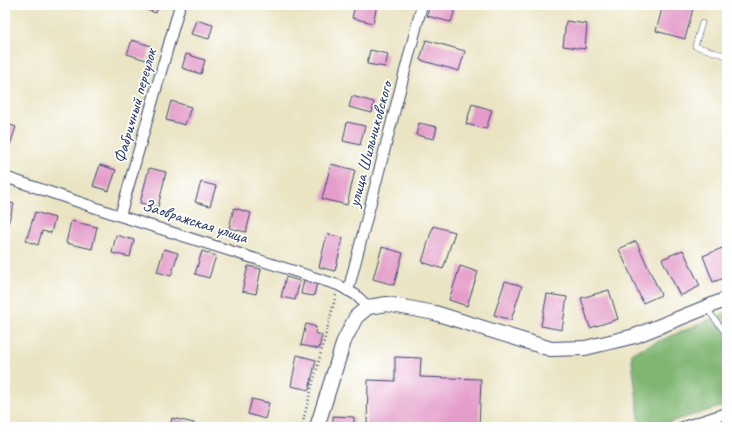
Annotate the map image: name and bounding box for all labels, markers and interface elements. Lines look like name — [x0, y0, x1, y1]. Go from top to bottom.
street label: Фабричный переулок — [109, 45, 162, 165]
street label: улица Шильниковского — [343, 77, 397, 210]
street label: Заовражская улица — [140, 194, 251, 248]

